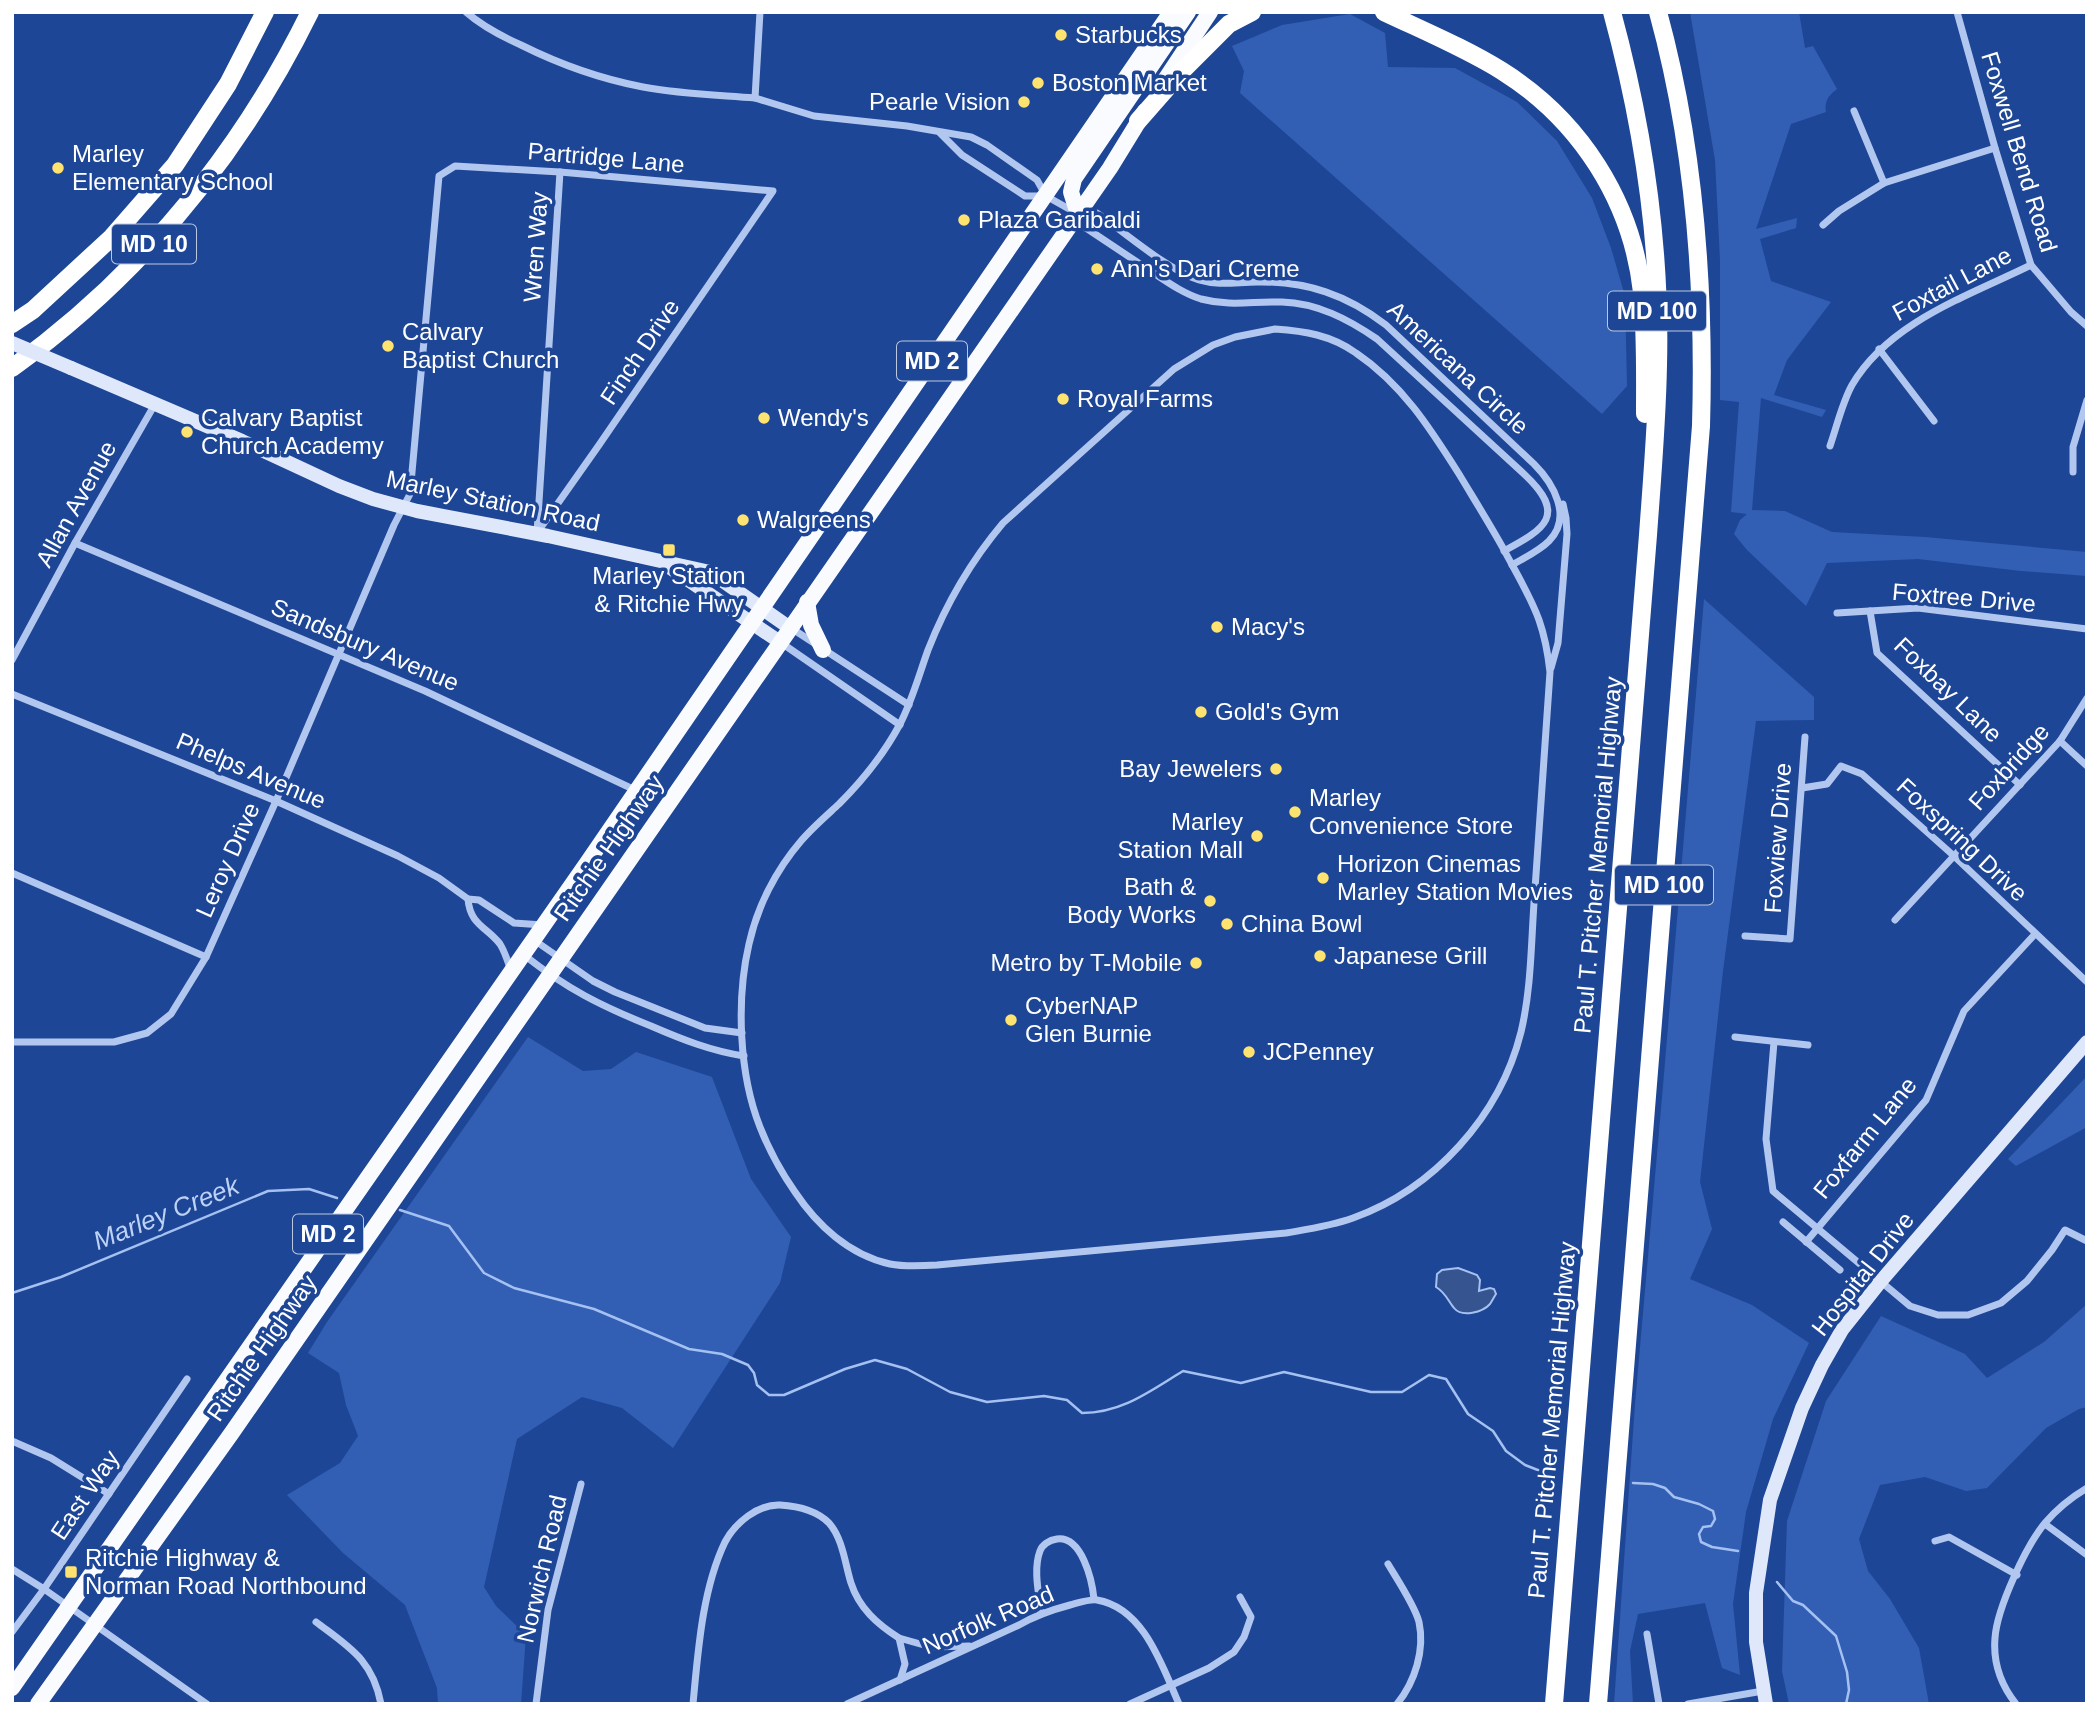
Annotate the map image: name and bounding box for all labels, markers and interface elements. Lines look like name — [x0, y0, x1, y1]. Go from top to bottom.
place label: Starbucks — [1075, 21, 1182, 48]
marker: Starbucks — [1053, 27, 1069, 43]
street label: Foxwell Bend Road — [1976, 48, 2063, 255]
place label: Boston Market — [1052, 69, 1207, 96]
marker: Boston Market — [1030, 75, 1046, 91]
place label: Pearle Vision — [869, 88, 1010, 115]
marker: Pearle Vision — [1016, 94, 1032, 110]
street label: Partridge Lane — [526, 137, 686, 178]
place label: Marley Elementary School — [72, 140, 273, 195]
marker: Marley Elementary School — [50, 160, 66, 176]
street label: Wren Way — [518, 191, 553, 303]
place label: Plaza Garibaldi — [978, 206, 1141, 233]
marker: Plaza Garibaldi — [956, 212, 972, 228]
road number: MD 10 — [112, 224, 196, 264]
street label: Foxtail Lane — [1888, 241, 2016, 326]
place label: Ann's Dari Creme — [1111, 255, 1300, 282]
marker: Ann's Dari Creme — [1089, 261, 1105, 277]
road number: MD 100 — [1608, 292, 1706, 330]
street label: Finch Drive — [594, 294, 685, 410]
street label: Americana Circle — [1382, 295, 1534, 440]
place label: Calvary Baptist Church — [402, 318, 559, 373]
marker: Calvary Baptist Church — [380, 338, 396, 354]
road number: MD 2 — [897, 342, 967, 380]
place label: Royal Farms — [1077, 385, 1213, 412]
marker: Royal Farms — [1055, 391, 1071, 407]
place label: Calvary Baptist Church Academy — [201, 404, 384, 459]
place label: Wendy's — [778, 404, 869, 431]
marker: Wendy's — [756, 410, 772, 426]
marker: Calvary Baptist Church Academy — [179, 424, 195, 440]
street label: Allan Avenue — [30, 436, 121, 571]
street label: Marley Station Road — [384, 465, 602, 536]
place label: Walgreens — [757, 506, 871, 533]
marker: Walgreens — [735, 512, 751, 528]
marker: Marley Station & Ritchie Hwy — [661, 542, 677, 558]
place label: Marley Station & Ritchie Hwy — [592, 562, 746, 617]
street label: Foxtree Drive — [1891, 578, 2037, 617]
street label: Sandsbury Avenue — [267, 593, 463, 696]
place label: Macy's — [1231, 613, 1305, 640]
marker: Macy's — [1209, 619, 1225, 635]
street label: Foxbay Lane — [1889, 632, 2008, 748]
street label: Paul T. Pitcher Memorial Highway — [1568, 675, 1627, 1035]
place label: Gold's Gym — [1215, 698, 1340, 725]
marker: Gold's Gym — [1193, 704, 1209, 720]
street label: Foxbridge — [1963, 718, 2054, 815]
street label: Phelps Avenue — [172, 727, 330, 814]
place label: Bay Jewelers — [1119, 755, 1262, 782]
marker: Bay Jewelers — [1268, 761, 1284, 777]
street label: Foxview Drive — [1759, 762, 1796, 914]
street label: Ritchie Highway — [548, 769, 669, 926]
street label: Foxspring Drive — [1892, 772, 2033, 907]
place label: Marley Convenience Store — [1309, 784, 1513, 839]
street label: Leroy Drive — [190, 798, 265, 921]
marker: Marley Convenience Store — [1287, 804, 1303, 820]
place label: Marley Station Mall — [1118, 808, 1243, 863]
marker: Marley Station Mall — [1249, 828, 1265, 844]
place label: Horizon Cinemas Marley Station Movies — [1337, 850, 1573, 905]
road number: MD 100 — [1615, 866, 1713, 904]
marker: Horizon Cinemas Marley Station Movies — [1315, 870, 1331, 886]
place label: Bath & Body Works — [1067, 873, 1196, 928]
marker: Bath & Body Works — [1202, 893, 1218, 909]
place label: China Bowl — [1241, 910, 1362, 937]
marker: China Bowl — [1219, 916, 1235, 932]
place label: Japanese Grill — [1334, 942, 1487, 969]
marker: Japanese Grill — [1312, 948, 1328, 964]
place label: Metro by T-Mobile — [990, 949, 1182, 976]
marker: Metro by T-Mobile — [1188, 955, 1204, 971]
place label: CyberNAP Glen Burnie — [1025, 992, 1152, 1047]
marker: CyberNAP Glen Burnie — [1003, 1012, 1019, 1028]
place label: JCPenney — [1263, 1038, 1374, 1065]
marker: JCPenney — [1241, 1044, 1257, 1060]
street label: Foxfarm Lane — [1808, 1072, 1922, 1204]
water label: Marley Creek — [89, 1169, 245, 1256]
street label: Hospital Drive — [1806, 1207, 1919, 1341]
road number: MD 2 — [293, 1214, 363, 1254]
street label: Paul T. Pitcher Memorial Highway — [1522, 1240, 1581, 1600]
street label: Ritchie Highway — [201, 1269, 322, 1426]
street label: East Way — [45, 1445, 124, 1544]
street label: Norwich Road — [511, 1492, 572, 1645]
place label: Ritchie Highway & Norman Road Northbound — [85, 1544, 367, 1599]
marker: Ritchie Highway & Norman Road Northbound — [63, 1564, 79, 1580]
street label: Norfolk Road — [918, 1580, 1058, 1659]

